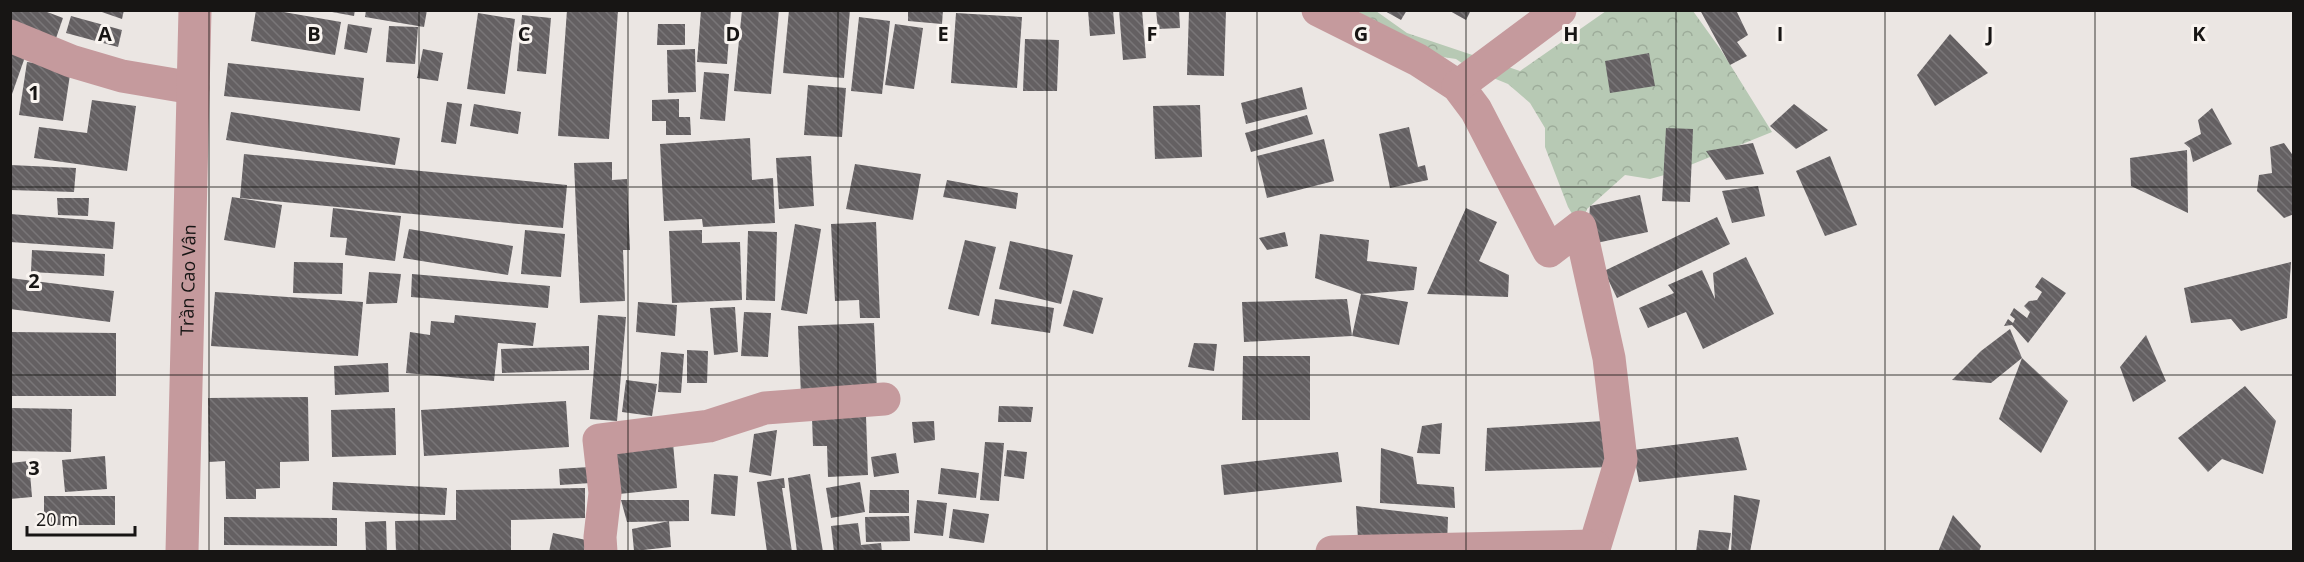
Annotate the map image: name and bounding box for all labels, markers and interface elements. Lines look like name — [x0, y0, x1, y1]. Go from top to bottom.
text: A — [98, 20, 112, 47]
text: B — [307, 20, 321, 47]
text: C — [518, 20, 531, 47]
text: D — [726, 20, 740, 47]
text: E — [937, 20, 949, 47]
text: F — [1147, 20, 1157, 47]
text: G — [1354, 20, 1368, 47]
text: H — [1563, 20, 1579, 47]
text: I — [1777, 20, 1783, 47]
text: J — [1985, 20, 1993, 47]
text: K — [2192, 20, 2206, 47]
text: 1 — [28, 79, 40, 106]
street label: Trần Cao Vân — [174, 224, 201, 336]
text: 2 — [28, 267, 40, 294]
text: 3 — [28, 454, 40, 481]
scale bar — [27, 499, 135, 537]
text: 20 m — [36, 507, 78, 531]

